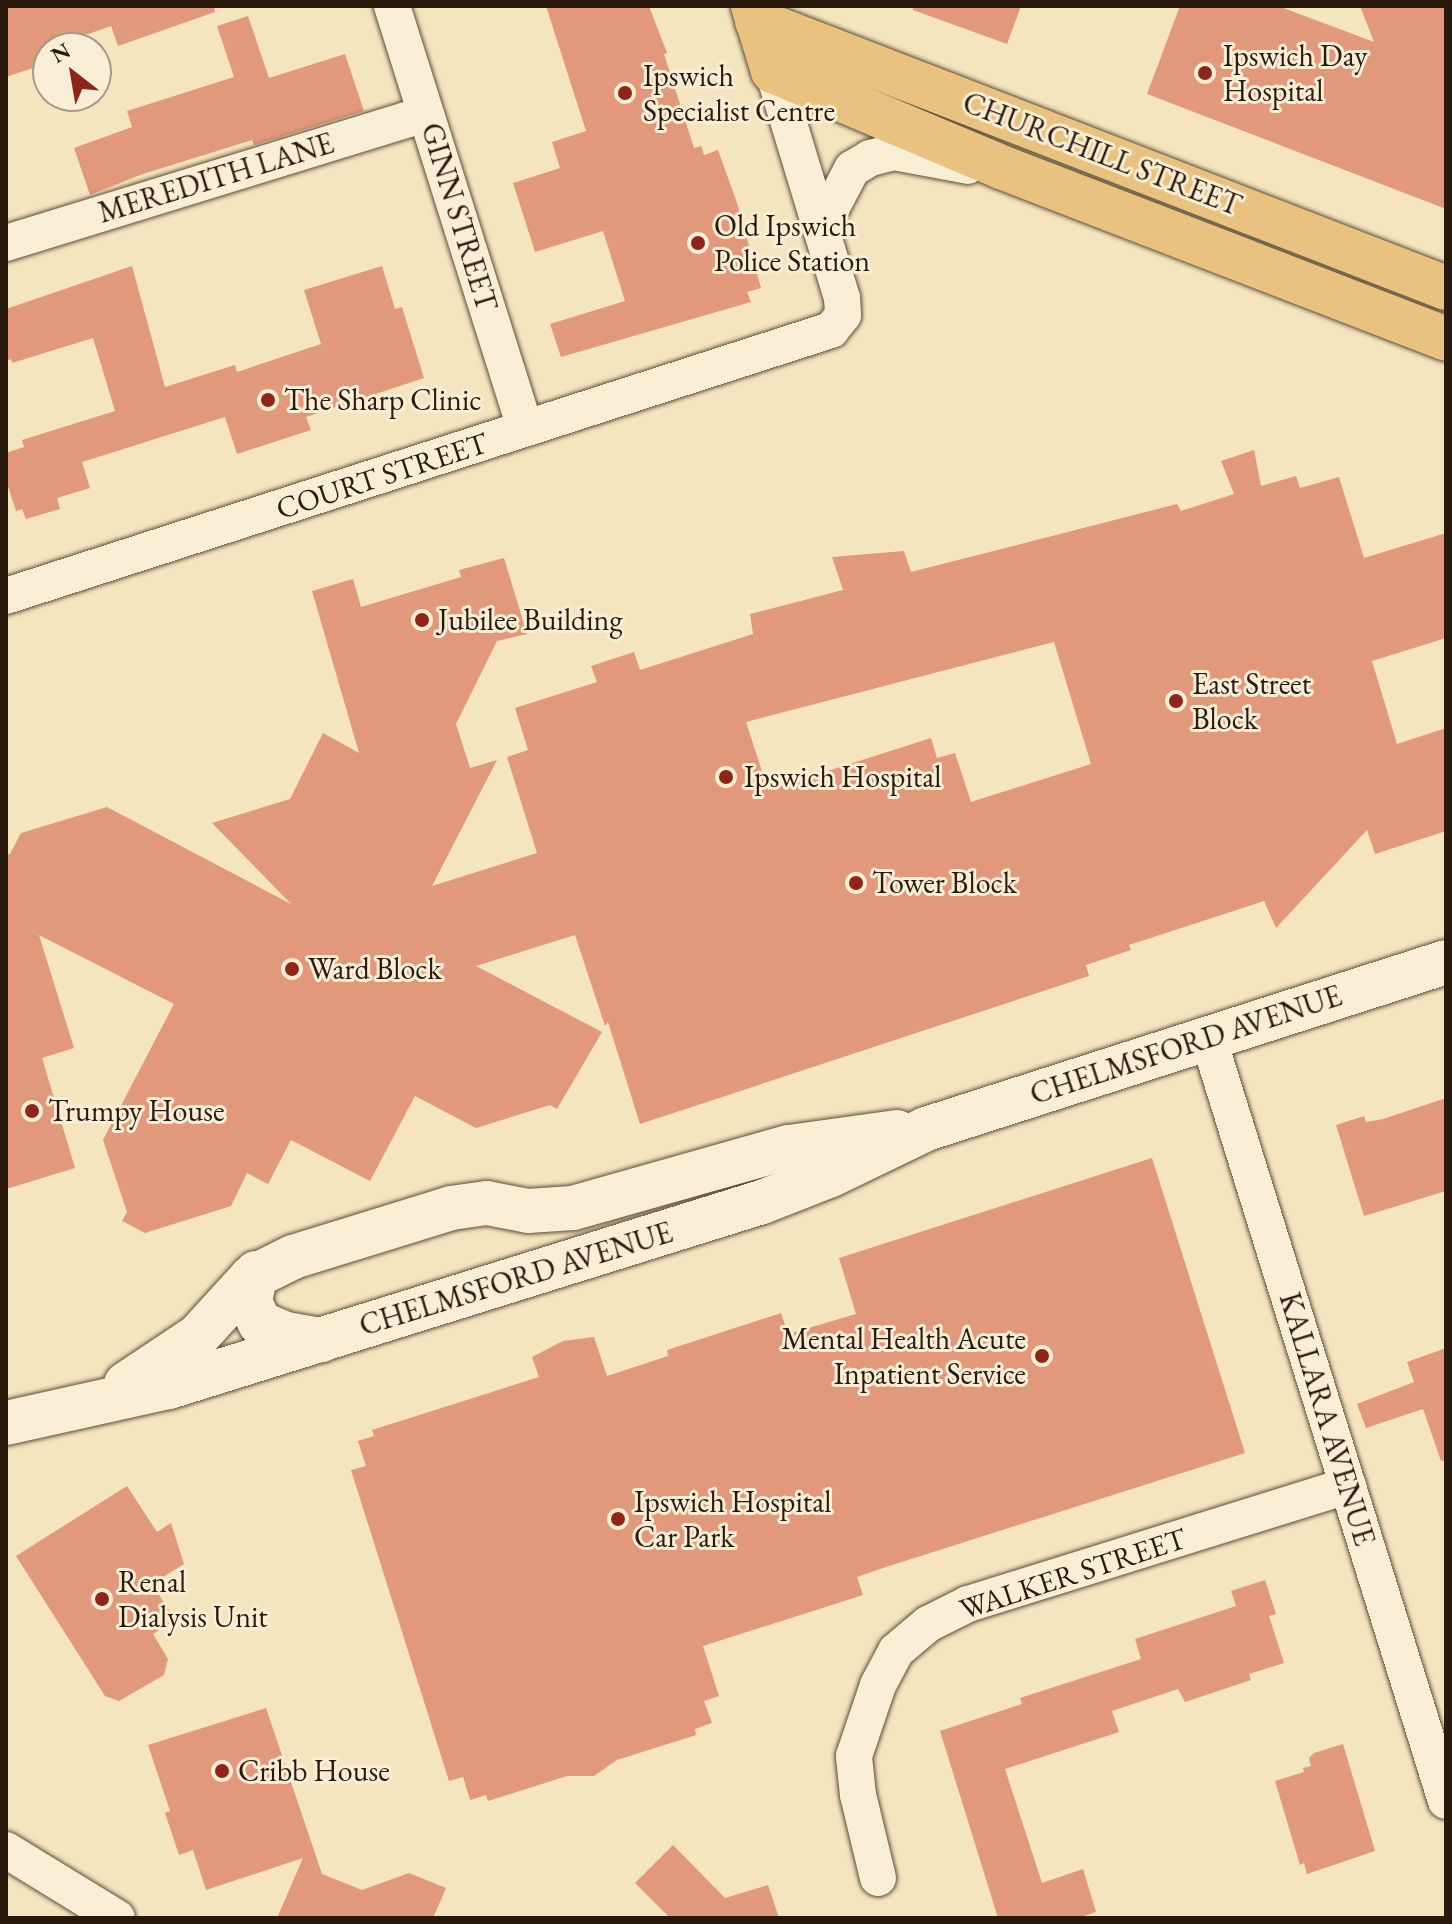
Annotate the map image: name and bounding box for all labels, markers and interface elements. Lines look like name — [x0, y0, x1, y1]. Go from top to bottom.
north arrow — [32, 32, 112, 112]
text: N — [45, 36, 76, 70]
place label: Ipswich Day Hospital — [1223, 38, 1367, 108]
place label: Ipswich Specialist Centre — [643, 58, 835, 128]
marker: Ipswich Day Hospital — [1194, 62, 1216, 84]
marker: Ipswich Specialist Centre — [614, 82, 636, 104]
street label: CHURCHILL STREET — [958, 84, 1246, 224]
street label: GINN STREET — [413, 119, 505, 315]
street label: MEREDITH LANE — [94, 125, 338, 231]
place label: Old Ipswich Police Station — [714, 208, 870, 278]
marker: Old Ipswich Police Station — [689, 234, 707, 252]
place label: The Sharp Clinic — [284, 382, 481, 418]
marker: The Sharp Clinic — [259, 391, 277, 409]
street label: COURT STREET — [272, 425, 492, 527]
place label: Jubilee Building — [438, 602, 622, 638]
marker: Jubilee Building — [413, 611, 431, 629]
place label: East Street Block — [1192, 666, 1311, 736]
marker: East Street Block — [1167, 692, 1185, 710]
place label: Ipswich Hospital — [744, 759, 941, 795]
marker: Ipswich Hospital — [715, 766, 737, 788]
place label: Tower Block — [872, 865, 1017, 901]
marker: Tower Block — [847, 874, 865, 892]
place label: Ward Block — [308, 951, 442, 987]
marker: Ward Block — [283, 960, 301, 978]
street label: CHELMSFORD AVENUE — [1026, 978, 1346, 1112]
place label: Trumpy House — [48, 1093, 225, 1129]
marker: Trumpy House — [23, 1102, 41, 1120]
street label: CHELMSFORD AVENUE — [355, 1214, 677, 1344]
street label: KALLARA AVENUE — [1271, 1288, 1383, 1550]
place label: Mental Health Acute Inpatient Service — [782, 1321, 1026, 1392]
marker: Mental Health Acute Inpatient Service — [1033, 1347, 1051, 1365]
place label: Ipswich Hospital Car Park — [634, 1484, 831, 1554]
marker: Ipswich Hospital Car Park — [609, 1510, 627, 1528]
street label: WALKER STREET — [955, 1520, 1191, 1628]
place label: Renal Dialysis Unit — [118, 1564, 268, 1634]
marker: Renal Dialysis Unit — [93, 1590, 111, 1608]
place label: Cribb House — [238, 1753, 390, 1789]
marker: Cribb House — [213, 1762, 231, 1780]

